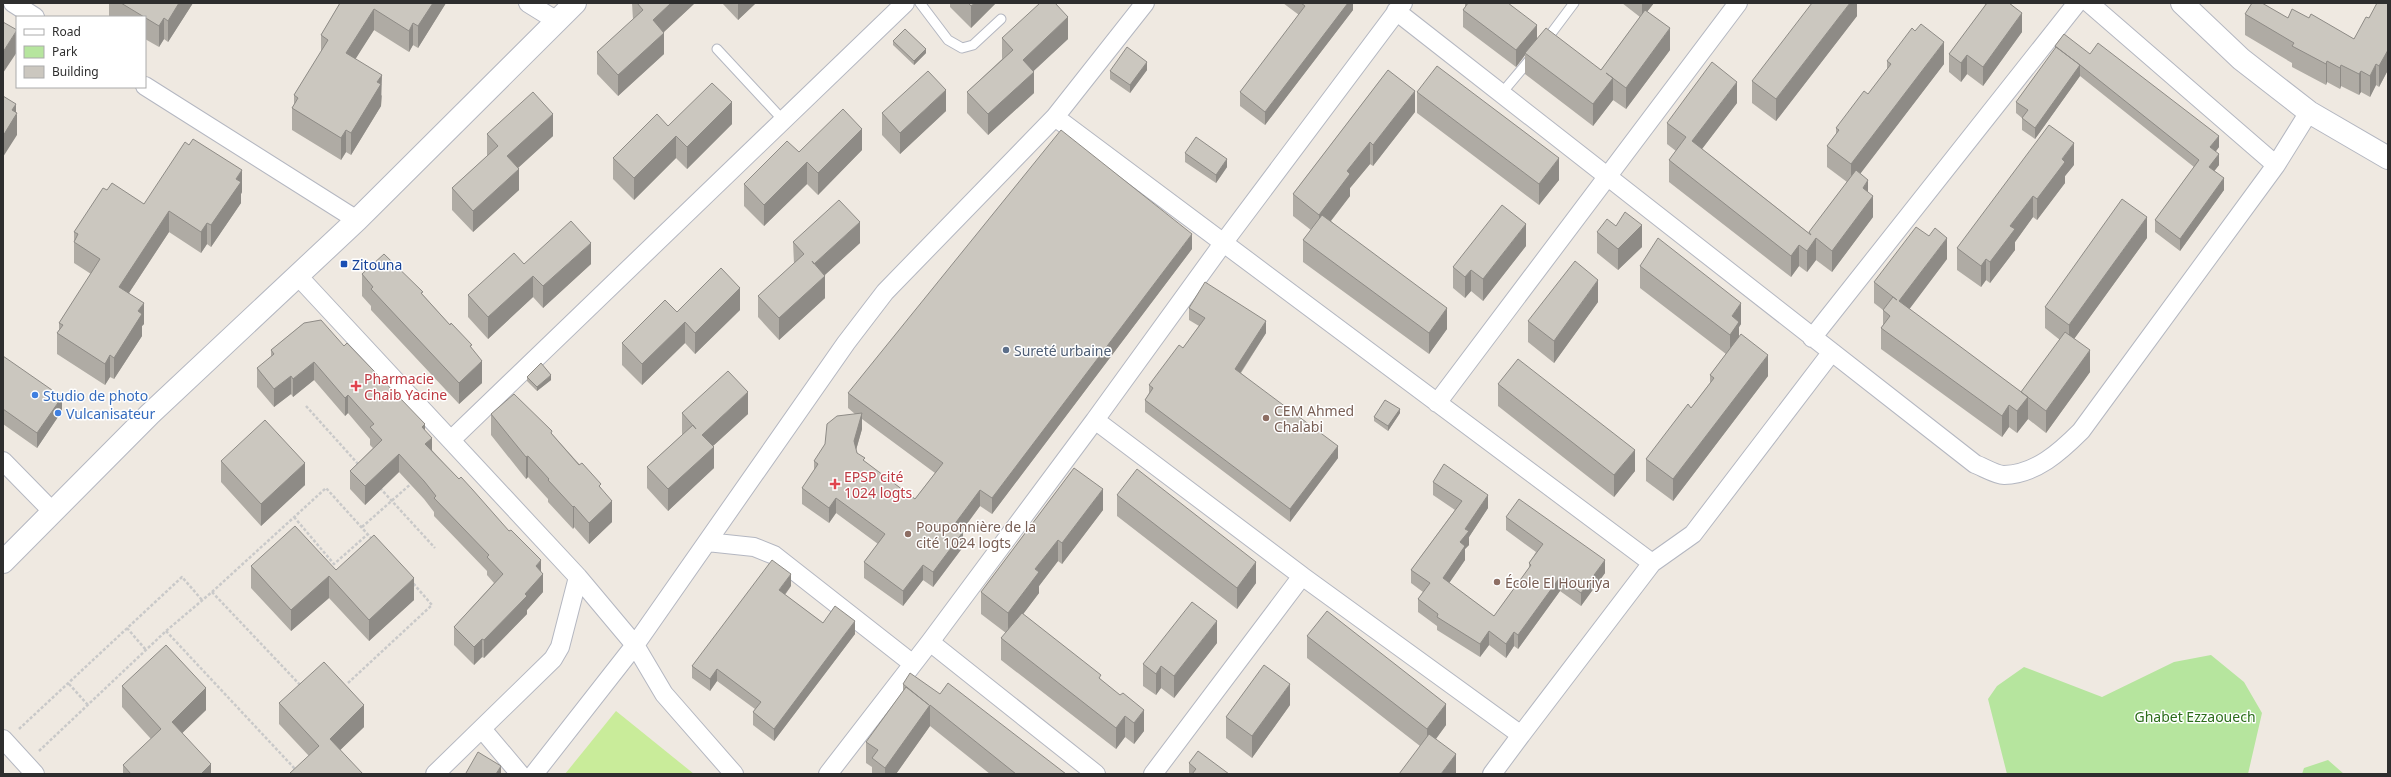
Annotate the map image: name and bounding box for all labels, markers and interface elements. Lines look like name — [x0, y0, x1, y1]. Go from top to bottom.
legend — [16, 16, 146, 88]
text: Road — [52, 23, 81, 40]
text: Park — [52, 43, 78, 60]
text: Building — [52, 63, 99, 80]
place label: Zitouna — [352, 255, 402, 274]
marker: Zitouna — [339, 259, 349, 269]
place label: Sureté urbaine — [1014, 341, 1111, 360]
marker: Sureté urbaine — [1001, 345, 1011, 355]
place label: Pharmacie Chaib Yacine — [364, 369, 447, 404]
marker: Pharmacie Chaib Yacine — [351, 381, 361, 391]
place label: Studio de photo — [43, 386, 148, 405]
marker: Studio de photo — [30, 390, 40, 400]
place label: CEM Ahmed Chalabi — [1274, 401, 1354, 436]
place label: Vulcanisateur — [66, 404, 156, 423]
marker: Vulcanisateur — [53, 408, 63, 418]
marker: CEM Ahmed Chalabi — [1261, 413, 1271, 423]
place label: EPSP cité 1024 logts — [844, 467, 912, 502]
marker: EPSP cité 1024 logts — [829, 478, 841, 490]
place label: Pouponnière de la cité 1024 logts — [916, 517, 1036, 552]
marker: Pouponnière de la cité 1024 logts — [903, 529, 913, 539]
place label: École El Houriya — [1505, 573, 1610, 592]
marker: École El Houriya — [1492, 577, 1502, 587]
park label: Ghabet Ezzaouech — [2134, 707, 2256, 726]

